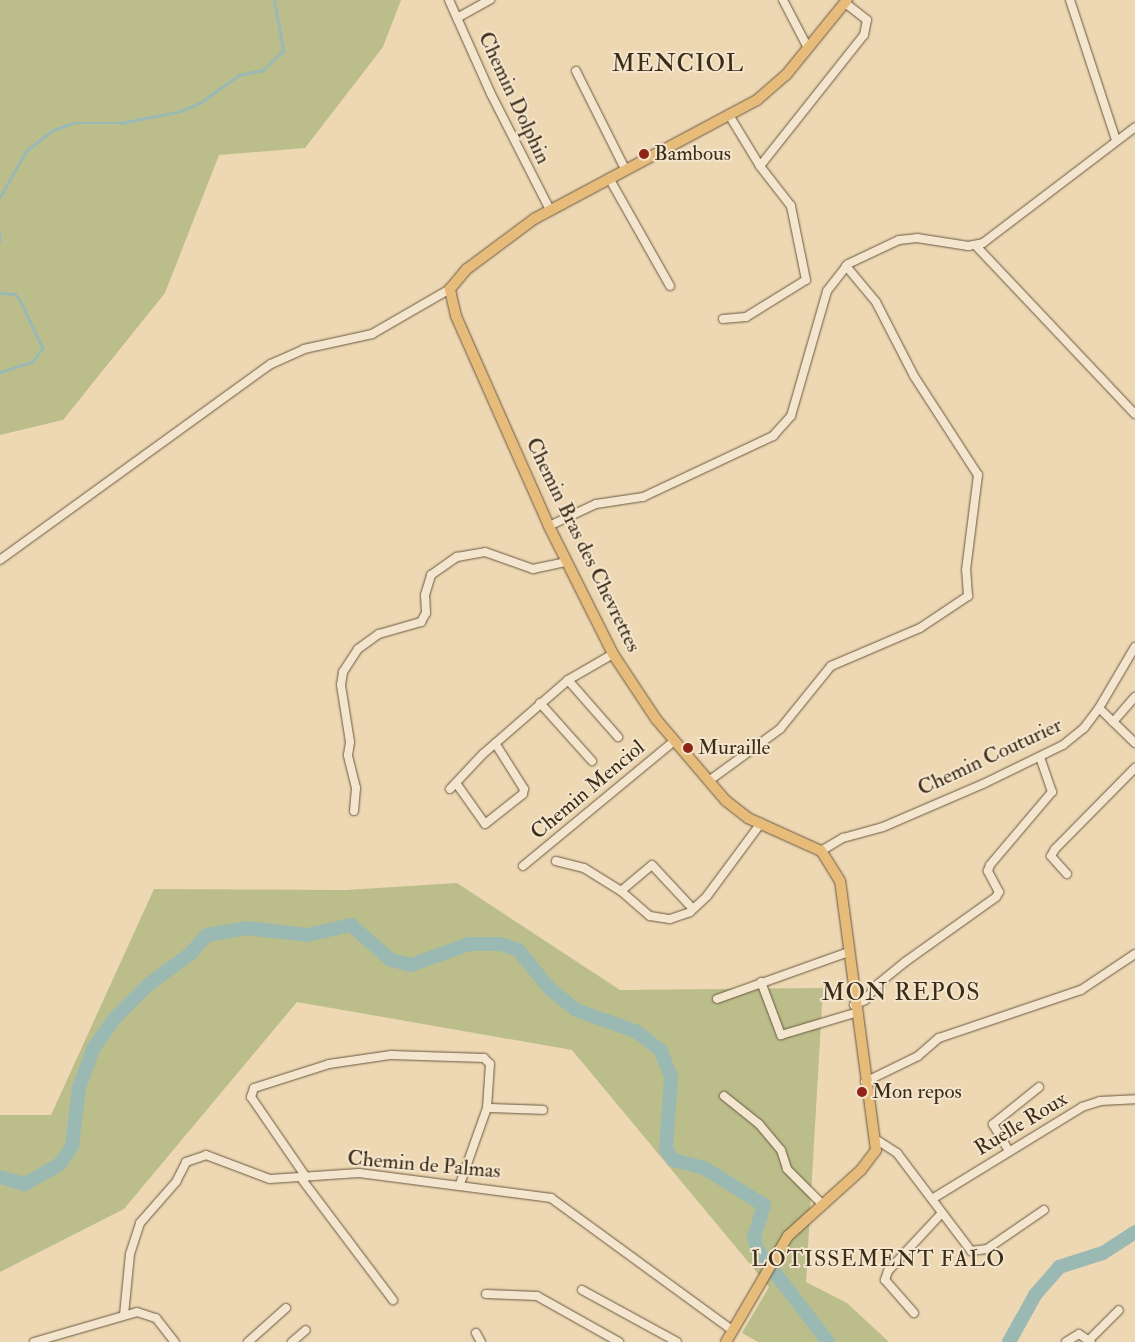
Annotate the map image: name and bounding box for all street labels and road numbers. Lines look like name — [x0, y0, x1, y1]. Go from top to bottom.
street label: Chemin Dolphin — [472, 28, 556, 168]
street label: Chemin Bras des Chevrettes — [520, 434, 646, 656]
street label: Chemin Couturier — [914, 713, 1066, 801]
street label: Chemin Menciol — [526, 735, 650, 845]
street label: Ruelle Roux — [970, 1087, 1072, 1161]
street label: Chemin de Palmas — [346, 1146, 502, 1184]

